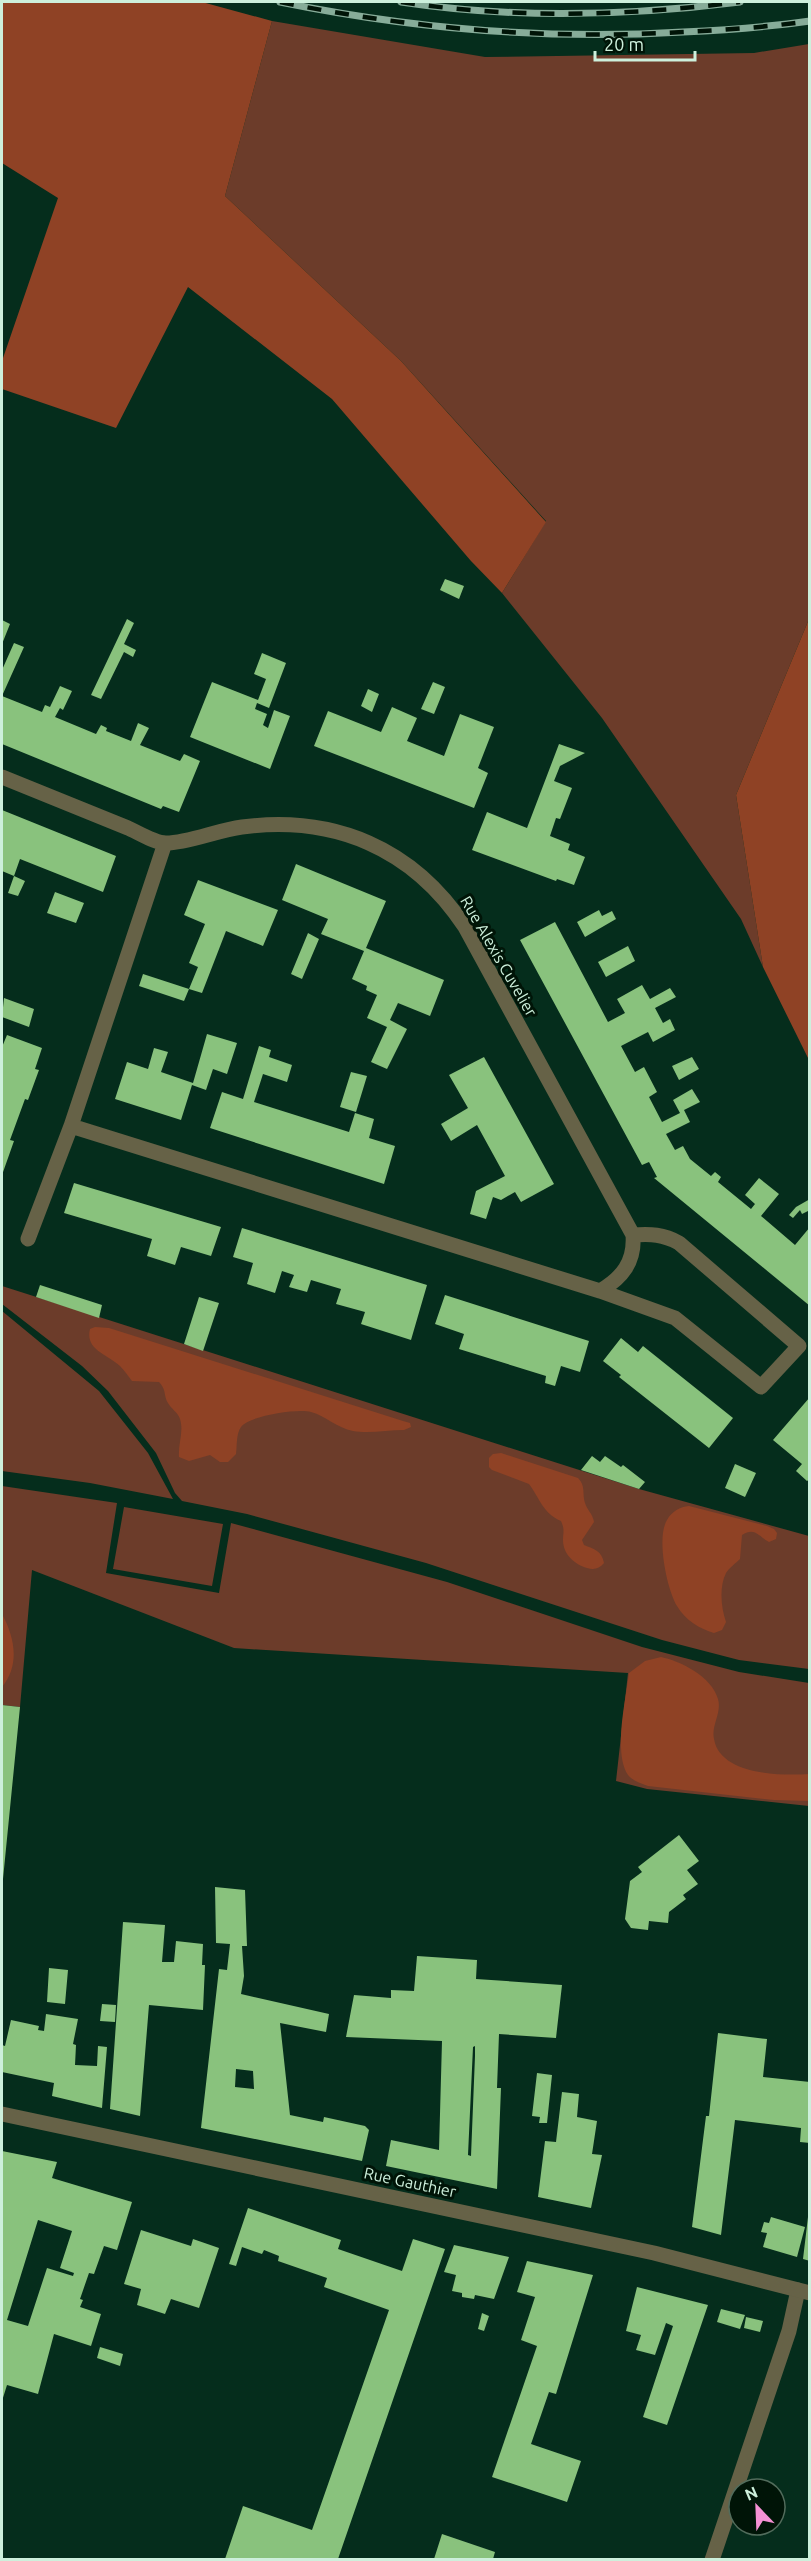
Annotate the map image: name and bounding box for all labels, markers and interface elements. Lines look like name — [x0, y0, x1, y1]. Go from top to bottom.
scale bar — [595, 24, 696, 62]
text: 20 m — [604, 34, 644, 54]
street label: Rue Alexis Cuvelier — [457, 893, 541, 1019]
street label: Rue Gauthier — [362, 2163, 458, 2201]
north arrow — [727, 2477, 787, 2537]
text: N — [742, 2483, 760, 2504]

